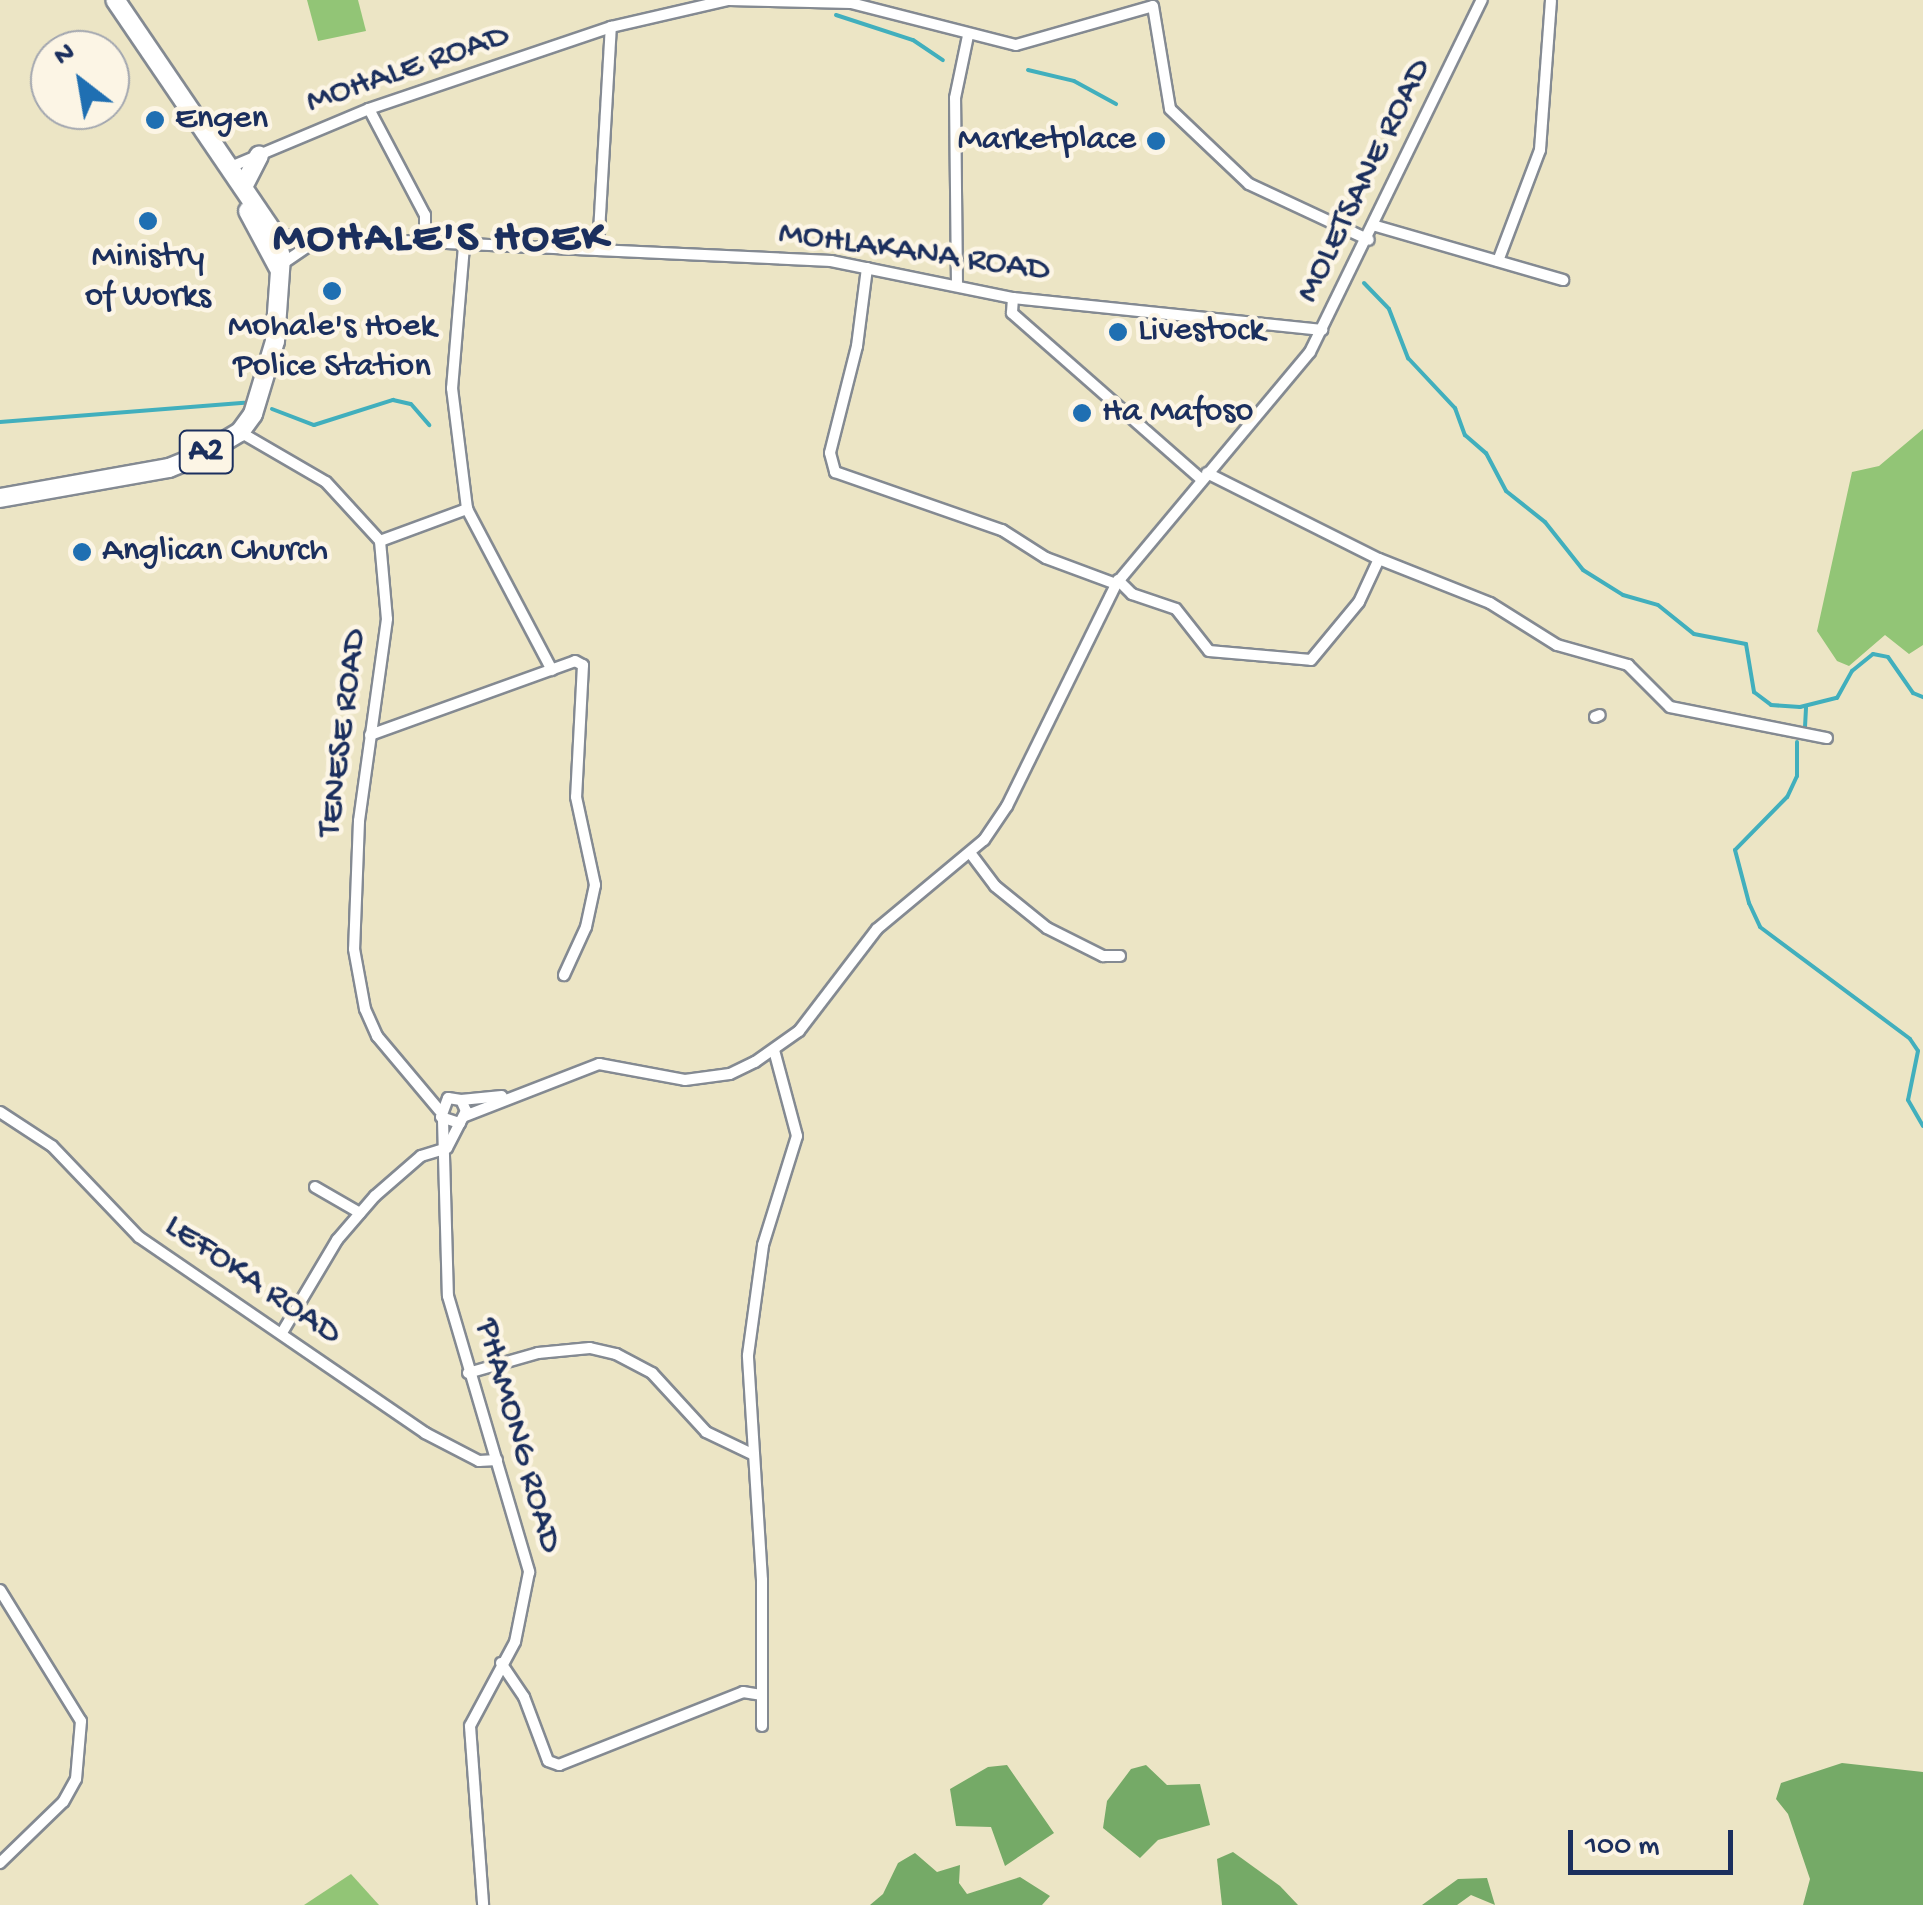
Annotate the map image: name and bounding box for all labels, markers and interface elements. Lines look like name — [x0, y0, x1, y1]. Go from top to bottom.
street label: MOHALE ROAD — [301, 16, 515, 124]
north arrow — [30, 30, 130, 130]
text: N — [49, 37, 82, 74]
street label: MOLETSANE ROAD — [1288, 52, 1442, 310]
place label: Engen — [175, 99, 268, 141]
marker: Engen — [144, 109, 166, 131]
place label: Marketplace — [958, 120, 1136, 162]
marker: Marketplace — [1145, 130, 1167, 152]
marker: Ministry of Works — [137, 210, 159, 232]
district label: MOHALE'S HOEK — [273, 213, 609, 267]
street label: MOHLAKANA ROAD — [776, 213, 1052, 293]
place label: Ministry of Works — [85, 237, 211, 319]
marker: Mohale's Hoek Police Station — [321, 280, 343, 302]
place label: Mohale's Hoek Police Station — [228, 307, 436, 389]
place label: Livestock — [1138, 311, 1265, 353]
marker: Livestock — [1107, 321, 1129, 343]
place label: Ha Mafoso — [1102, 392, 1253, 434]
marker: Ha Mafoso — [1071, 402, 1093, 424]
road number: A2 — [178, 425, 234, 479]
place label: Anglican Church — [102, 531, 328, 573]
marker: Anglican Church — [71, 541, 93, 563]
street label: TENESE ROAD — [310, 627, 378, 839]
street label: LEFOKA ROAD — [155, 1206, 349, 1356]
street label: PHAMONG ROAD — [464, 1314, 570, 1558]
scale bar — [1573, 1810, 1738, 1872]
text: 100 m — [1585, 1830, 1660, 1865]

